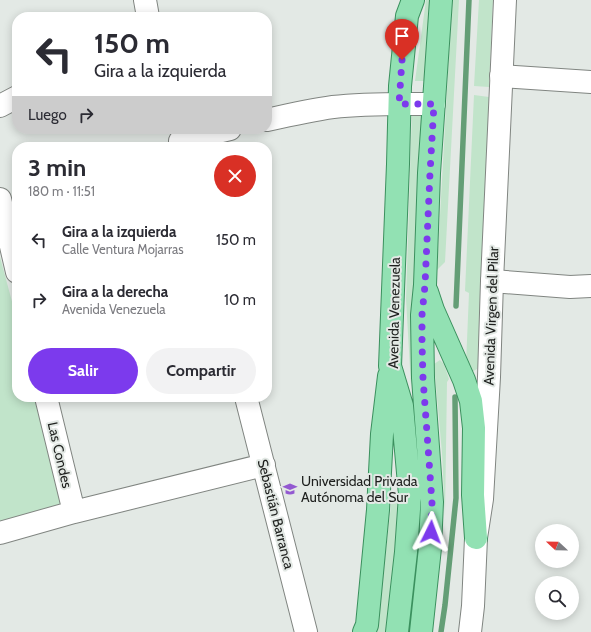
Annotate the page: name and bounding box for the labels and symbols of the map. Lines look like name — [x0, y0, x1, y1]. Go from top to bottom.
pin — [385, 19, 419, 60]
street label: Avenida Virgen del Pilar — [480, 246, 502, 386]
street label: Avenida Venezuela — [384, 257, 404, 369]
street label: Las Condes — [44, 420, 76, 490]
street label: Sebastián Barranca — [254, 457, 298, 571]
place label: Universidad Privada Autónoma del Sur — [301, 472, 418, 506]
school or university icon: Universidad Privada Autónoma del Sur — [282, 481, 298, 497]
position arrow — [410, 511, 452, 553]
north arrow — [535, 524, 579, 568]

